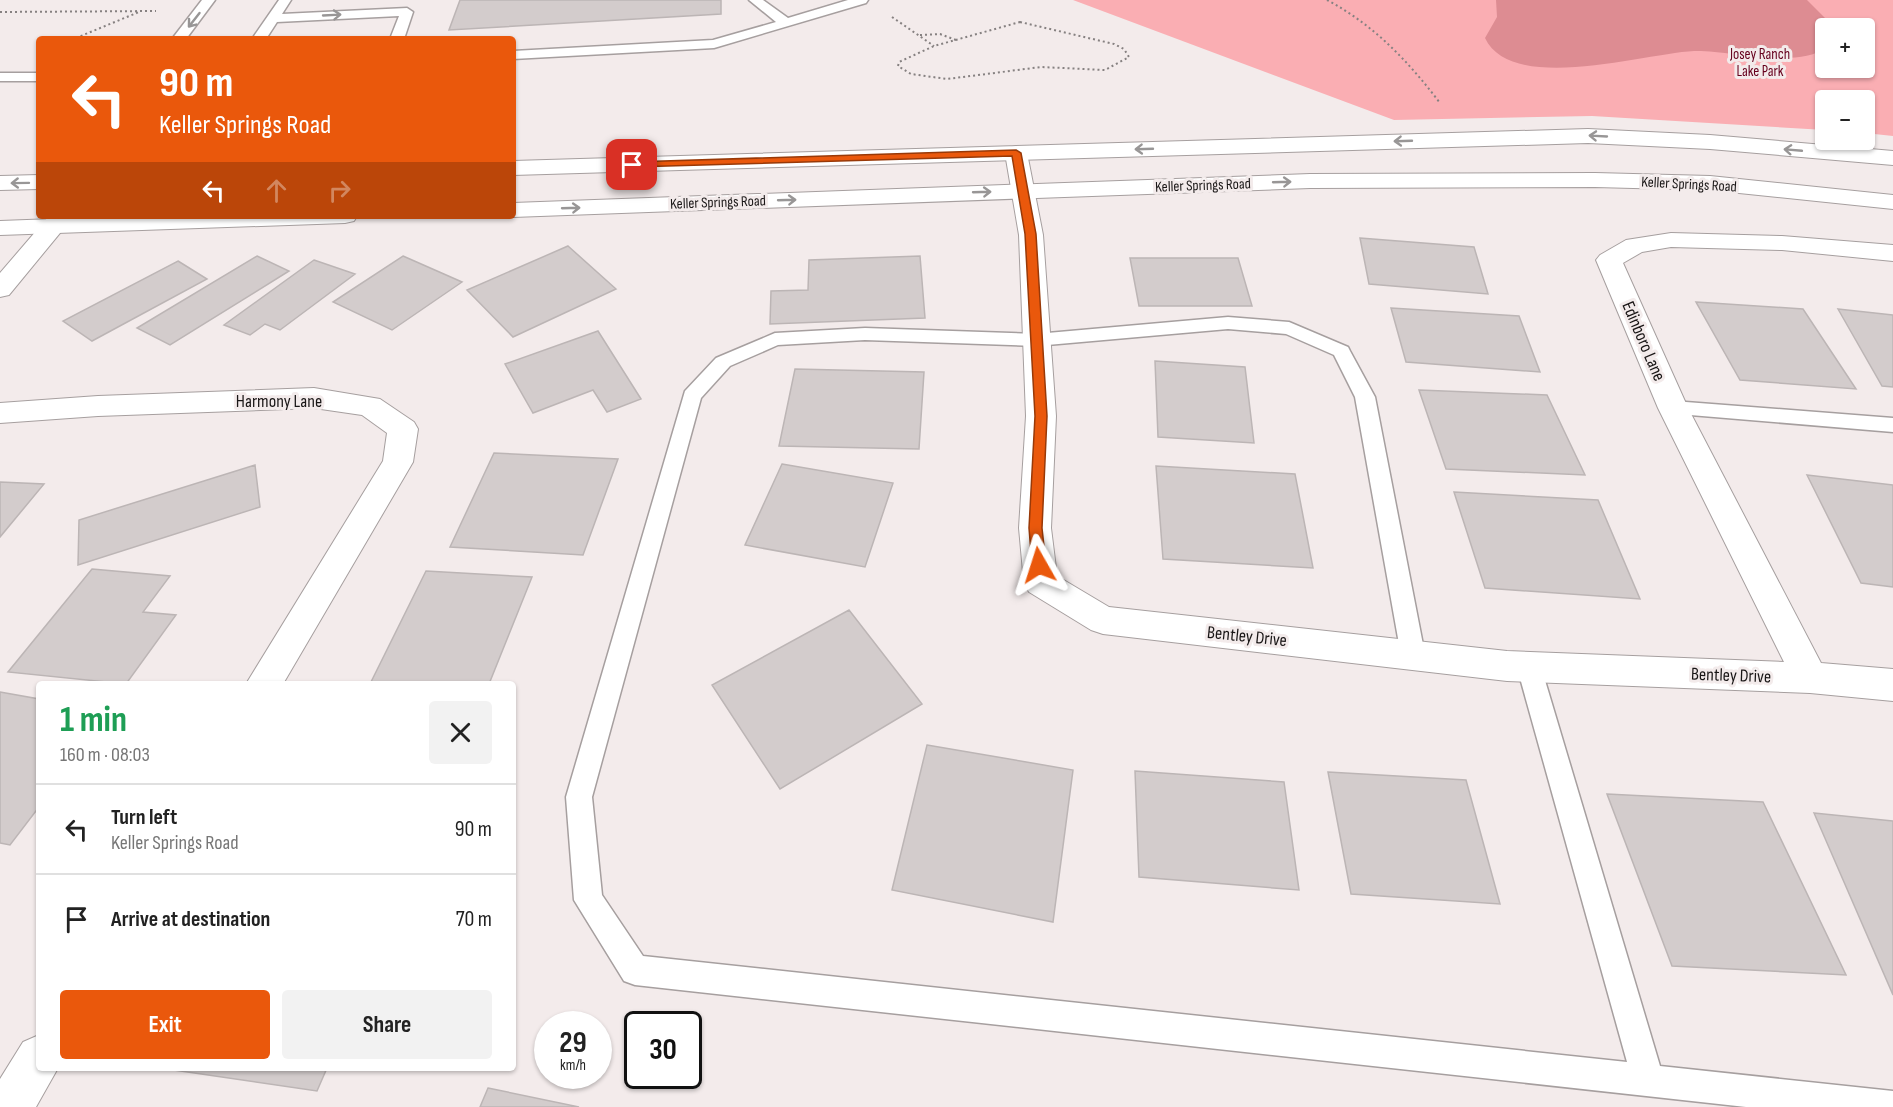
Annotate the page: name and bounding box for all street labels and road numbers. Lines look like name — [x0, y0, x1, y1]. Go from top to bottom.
street label: Keller Springs Road — [1641, 173, 1737, 196]
street label: Keller Springs Road — [1155, 174, 1251, 197]
street label: Keller Springs Road — [670, 191, 766, 214]
street label: Edinboro Lane — [1617, 298, 1670, 384]
street label: Harmony Lane — [236, 391, 322, 412]
street label: Bentley Drive — [1206, 622, 1288, 651]
street label: Bentley Drive — [1691, 664, 1771, 687]

